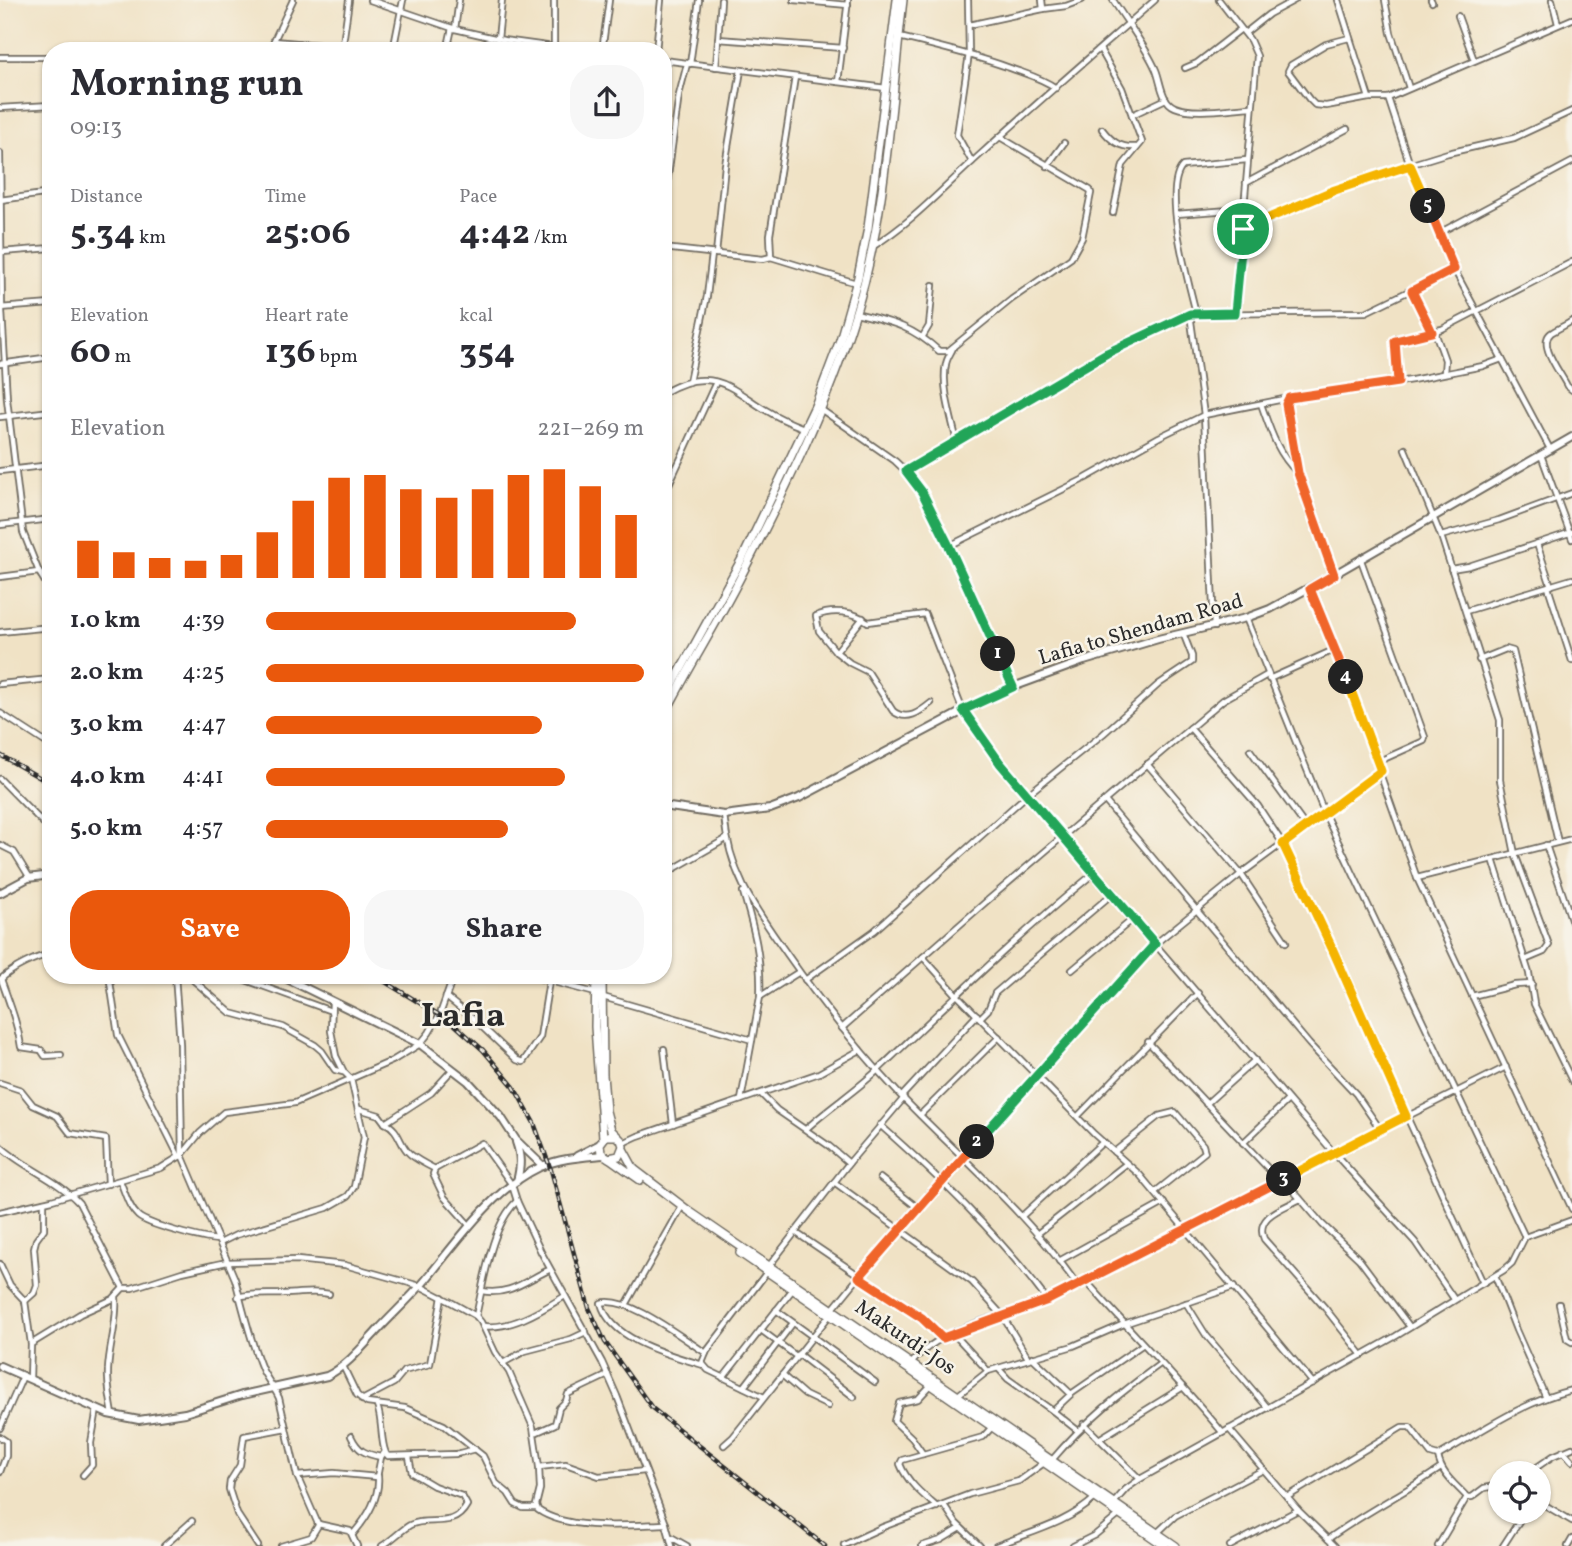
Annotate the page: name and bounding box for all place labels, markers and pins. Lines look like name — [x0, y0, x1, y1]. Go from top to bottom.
pin: 5 — [1410, 188, 1446, 224]
pin — [1213, 199, 1273, 259]
pin: 1 — [981, 636, 1016, 672]
pin: 4 — [1328, 660, 1364, 694]
pin: 2 — [960, 1124, 995, 1160]
pin: 3 — [1266, 1162, 1302, 1196]

